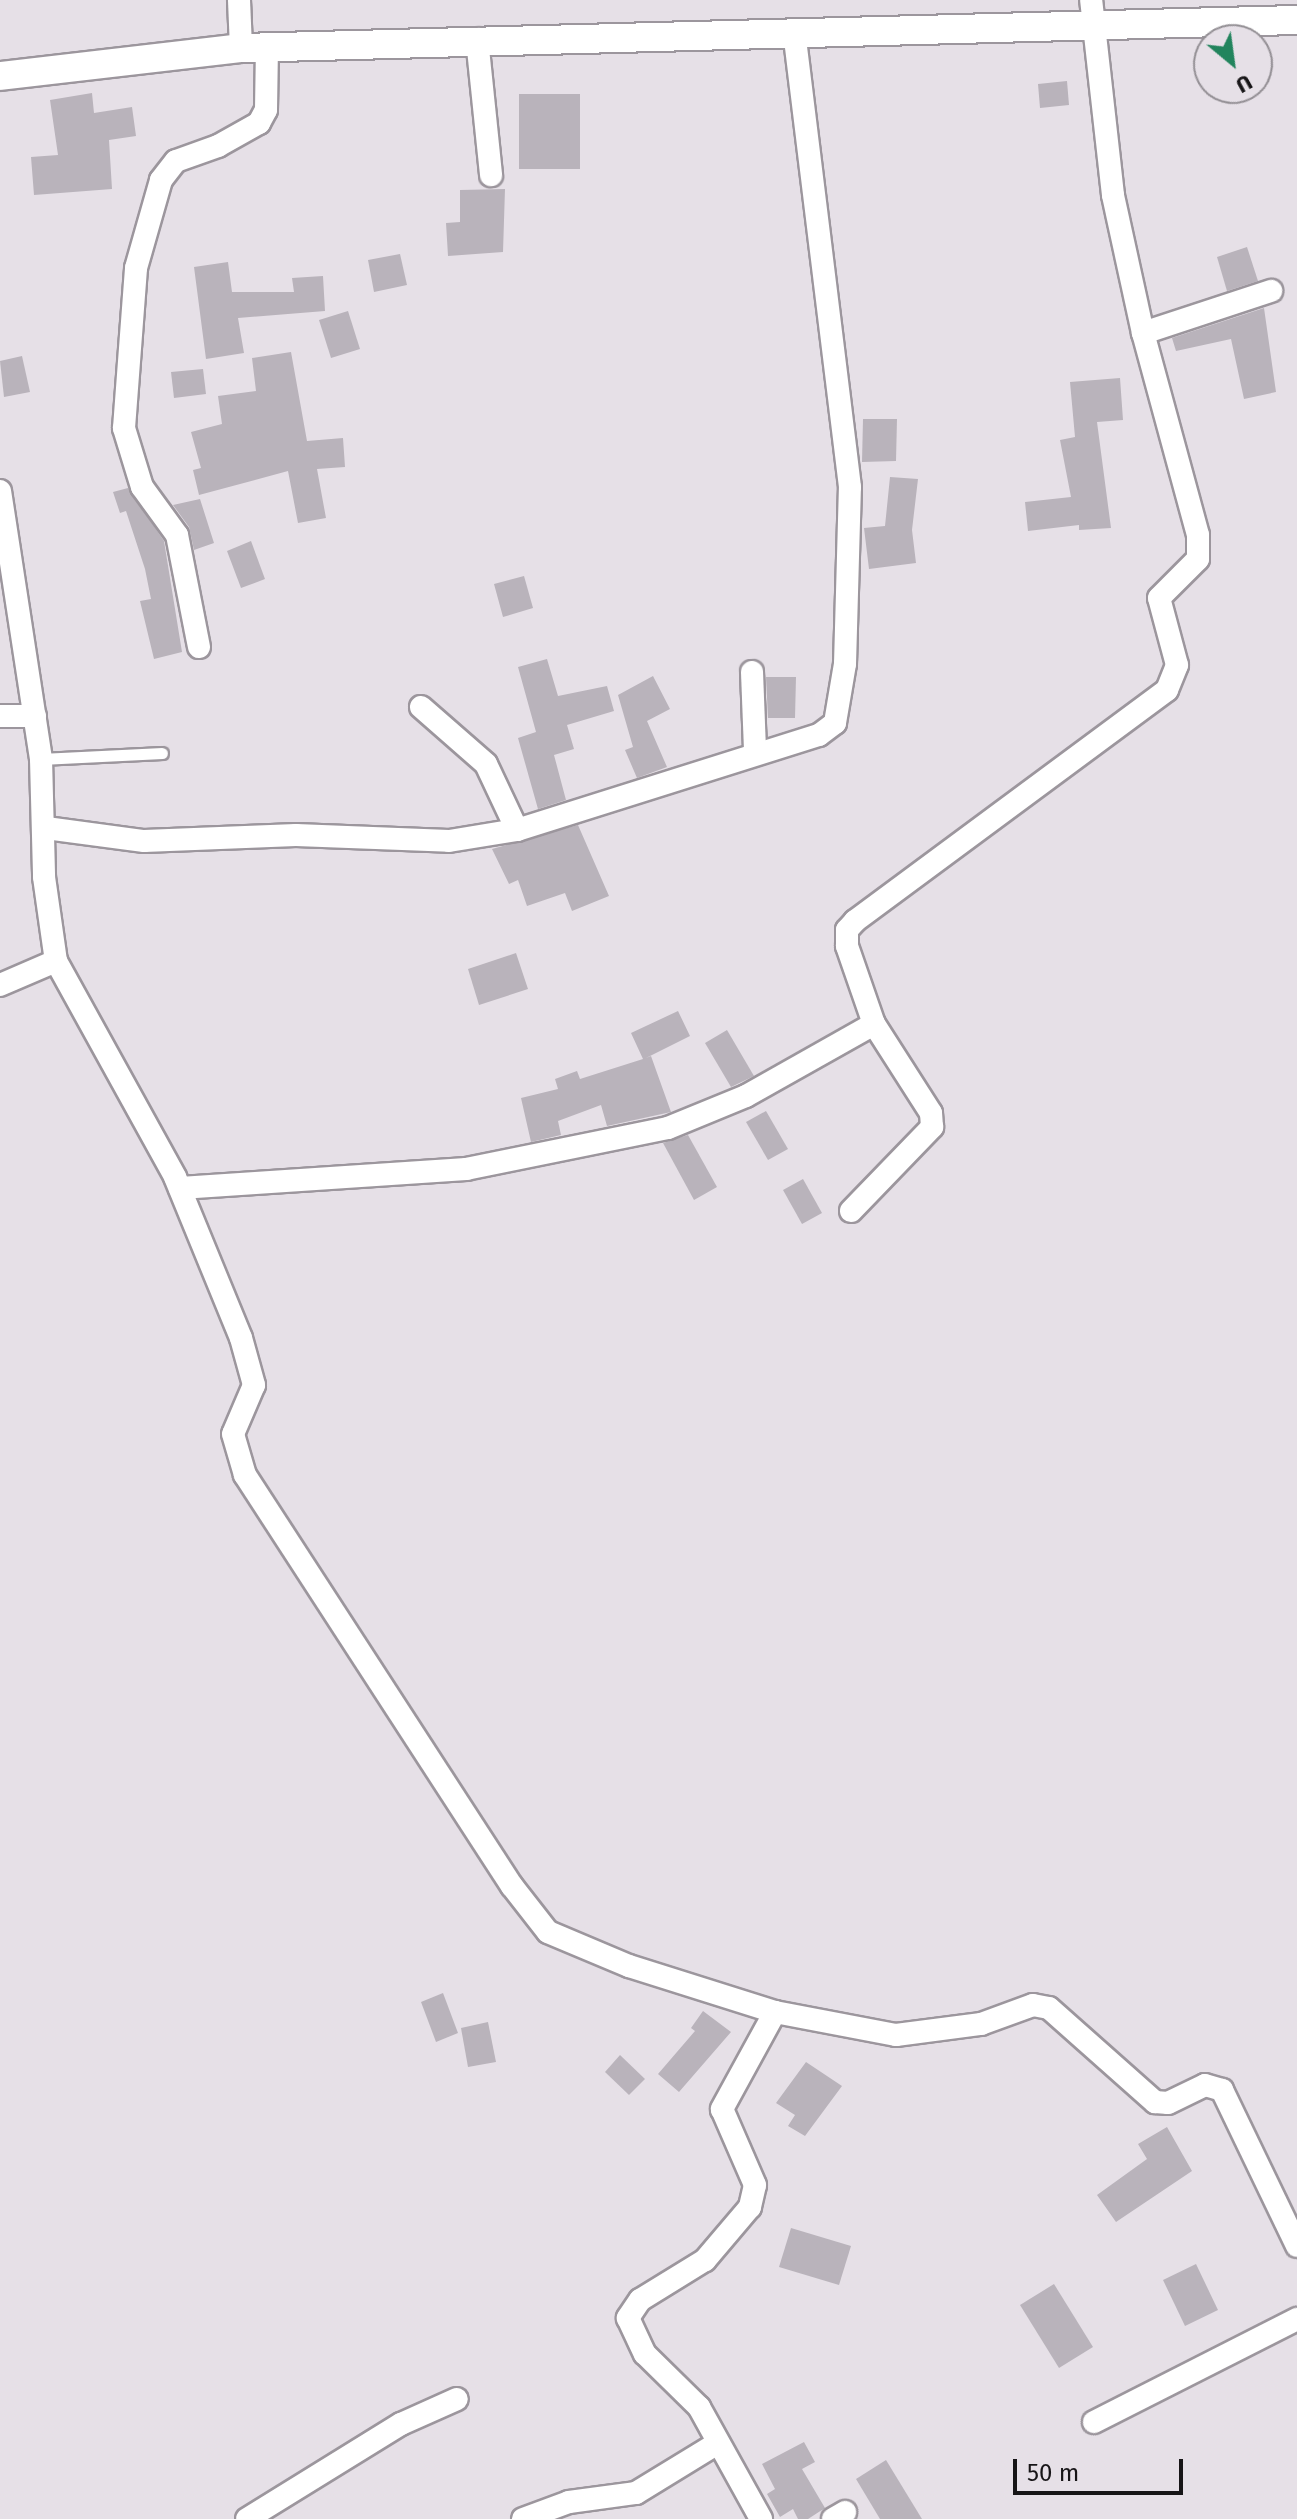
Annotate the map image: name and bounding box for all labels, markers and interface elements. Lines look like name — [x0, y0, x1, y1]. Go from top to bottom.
north arrow — [1193, 24, 1273, 104]
text: U — [1231, 68, 1257, 99]
scale bar — [1017, 2443, 1187, 2493]
text: 50 m — [1027, 2459, 1079, 2487]

